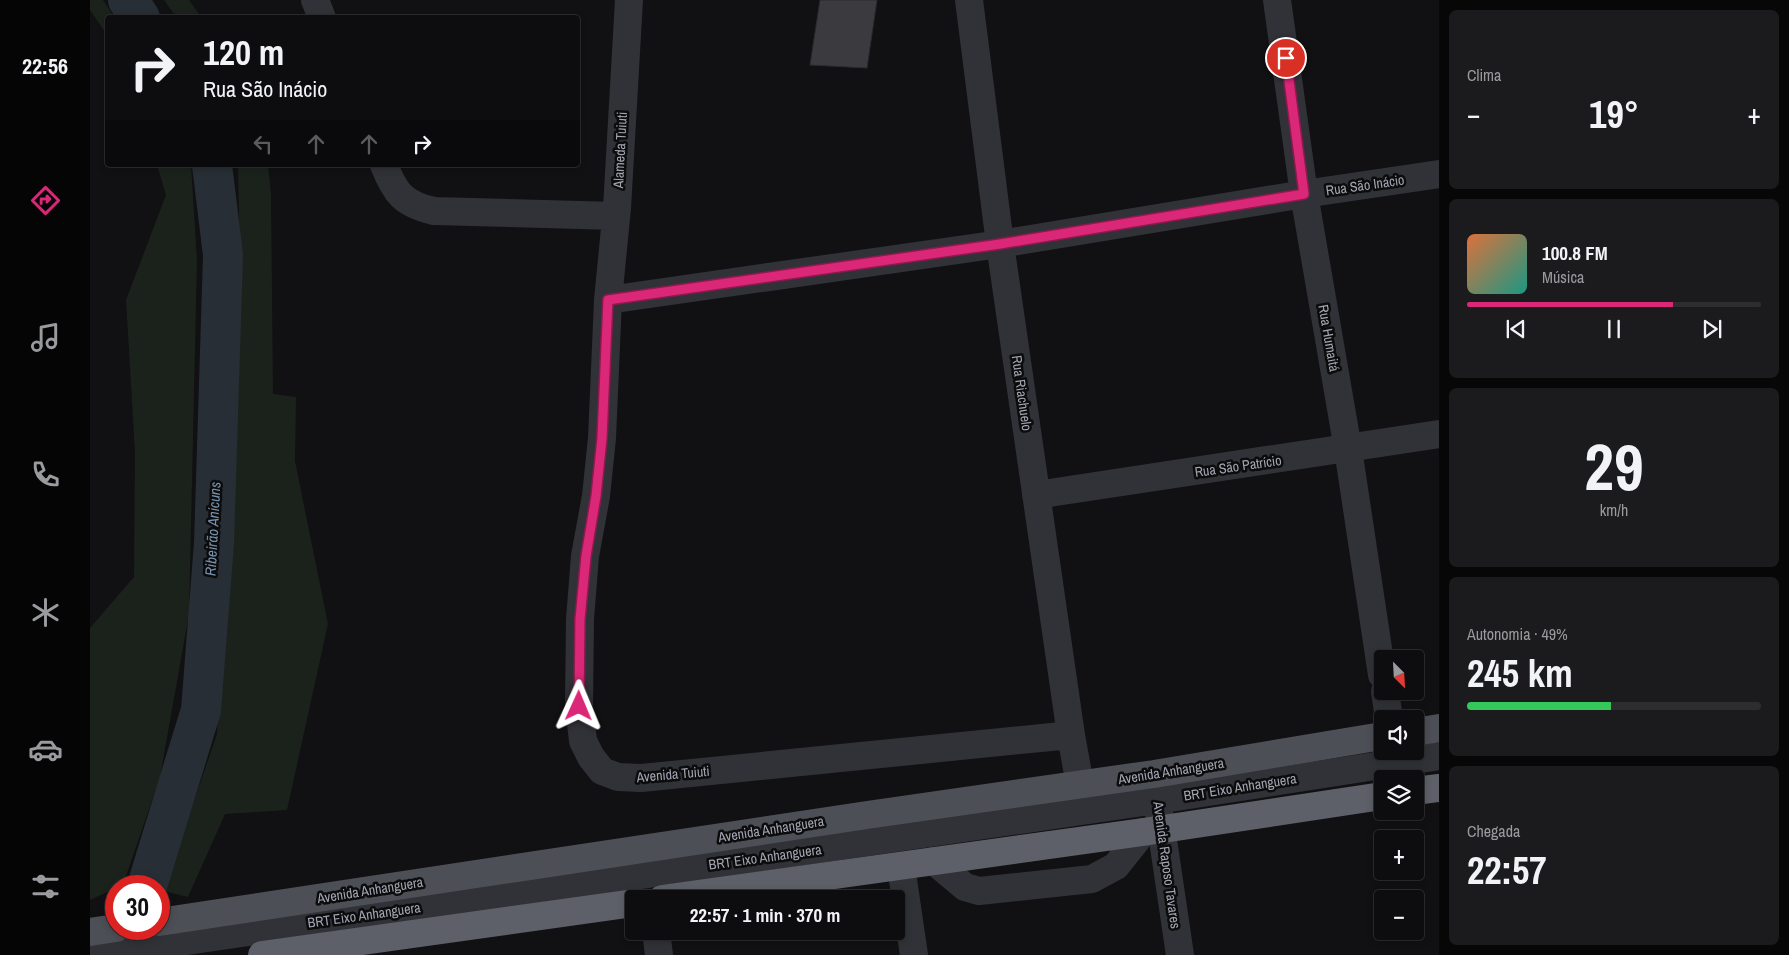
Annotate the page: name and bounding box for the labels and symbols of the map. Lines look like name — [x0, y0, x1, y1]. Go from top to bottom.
pin — [1265, 37, 1307, 79]
street label: Alameda Tuiuti — [609, 111, 631, 190]
street label: Rua São Inácio — [1325, 171, 1405, 199]
street label: Rua Humaitá — [1314, 303, 1344, 373]
street label: Rua Riachuelo — [1008, 354, 1036, 432]
street label: Rua São Patrício — [1193, 451, 1283, 481]
water label: Ribeirão Anicuns — [200, 481, 225, 577]
north arrow — [1374, 650, 1424, 700]
position arrow — [552, 679, 604, 731]
street label: Avenida Anhanguera — [1116, 754, 1226, 788]
street label: Avenida Tuiuti — [635, 762, 710, 786]
street label: BRT Eixo Anhanguera — [1182, 769, 1298, 805]
street label: Avenida Raposo Tavares — [1149, 799, 1185, 930]
street label: Avenida Anhanguera — [716, 812, 826, 846]
street label: BRT Eixo Anhanguera — [707, 840, 823, 874]
street label: Avenida Anhanguera — [315, 873, 425, 907]
speed limit sign: 30 — [105, 875, 170, 940]
street label: BRT Eixo Anhanguera — [306, 898, 422, 932]

